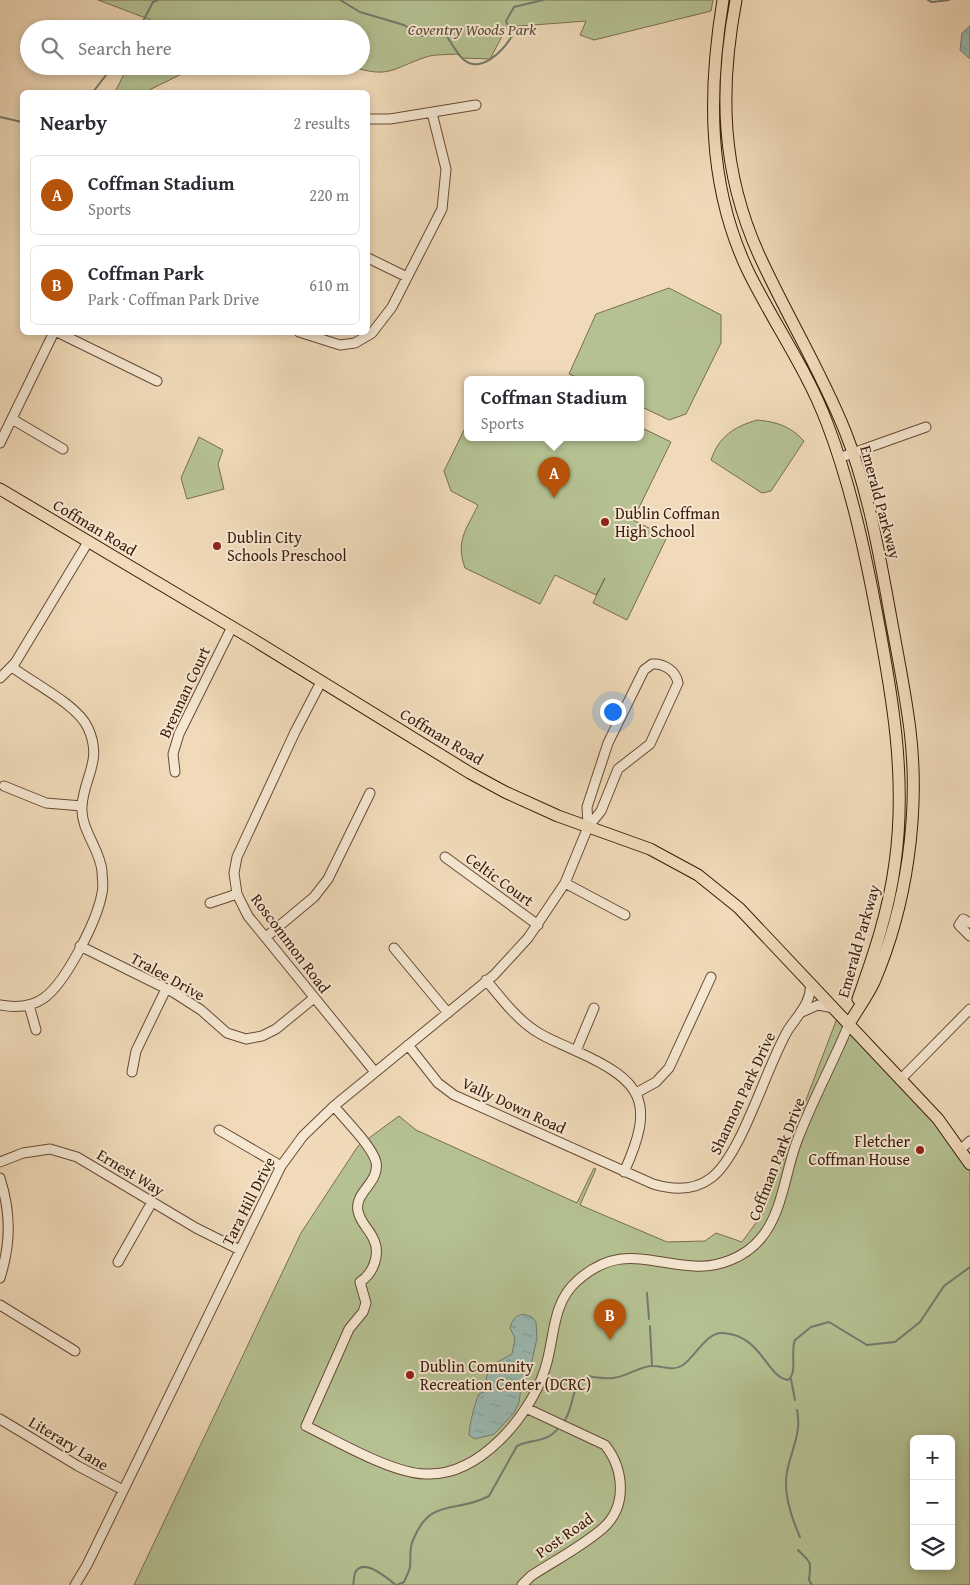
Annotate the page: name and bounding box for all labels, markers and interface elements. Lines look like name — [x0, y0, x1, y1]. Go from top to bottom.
park label: Coventry Woods Park — [408, 17, 537, 41]
search box — [20, 20, 370, 75]
icon: search — [38, 34, 66, 62]
text: Search here — [78, 34, 172, 62]
text: Nearby — [40, 107, 107, 138]
text: 2 results — [293, 111, 350, 135]
text: Coffman Stadium — [88, 169, 234, 197]
text: A — [52, 183, 62, 207]
text: 220 m — [309, 183, 349, 207]
text: Sports — [88, 197, 131, 221]
text: Coffman Park — [88, 259, 204, 287]
text: B — [52, 273, 62, 297]
text: 610 m — [309, 273, 349, 297]
text: Park · Coffman Park Drive — [88, 287, 259, 311]
popup — [464, 376, 644, 441]
text: Coffman Stadium — [481, 383, 627, 411]
text: Sports — [481, 411, 524, 435]
street label: Emerald Parkway — [854, 443, 908, 562]
pin: A — [538, 457, 570, 498]
street label: Coffman Road — [49, 493, 142, 562]
place label: Dublin Coffman High School — [615, 501, 720, 543]
marker: Dublin Coffman High School — [599, 516, 611, 528]
place label: Dublin City Schools Preschool — [227, 525, 347, 567]
marker: Dublin City Schools Preschool — [211, 540, 223, 552]
street label: Brennan Court — [152, 642, 216, 742]
your location — [600, 699, 626, 725]
street label: Coffman Road — [396, 702, 489, 771]
street label: Celtic Court — [461, 846, 539, 912]
street label: Emerald Parkway — [830, 882, 886, 1000]
street label: Roscommon Road — [246, 888, 337, 998]
street label: Tralee Drive — [126, 946, 210, 1006]
street label: Shannon Park Drive — [703, 1028, 781, 1158]
street label: Vally Down Road — [458, 1070, 570, 1140]
street label: Coffman Park Drive — [741, 1094, 811, 1224]
place label: Fletcher Coffman House — [808, 1129, 910, 1171]
street label: Ernest Way — [93, 1142, 169, 1202]
marker: Fletcher Coffman House — [914, 1144, 926, 1156]
street label: Tara Hill Drive — [215, 1152, 281, 1250]
pin: B — [594, 1299, 626, 1340]
place label: Dublin Comunity Recreation Center (DCRC) — [420, 1354, 591, 1396]
marker: Dublin Comunity Recreation Center (DCRC) — [404, 1369, 416, 1381]
street label: Literary Lane — [25, 1410, 113, 1476]
map controls — [910, 1435, 955, 1570]
button: + — [910, 1435, 955, 1480]
button: − — [910, 1480, 955, 1525]
street label: Post Road — [530, 1506, 598, 1564]
button: layers — [910, 1525, 955, 1570]

